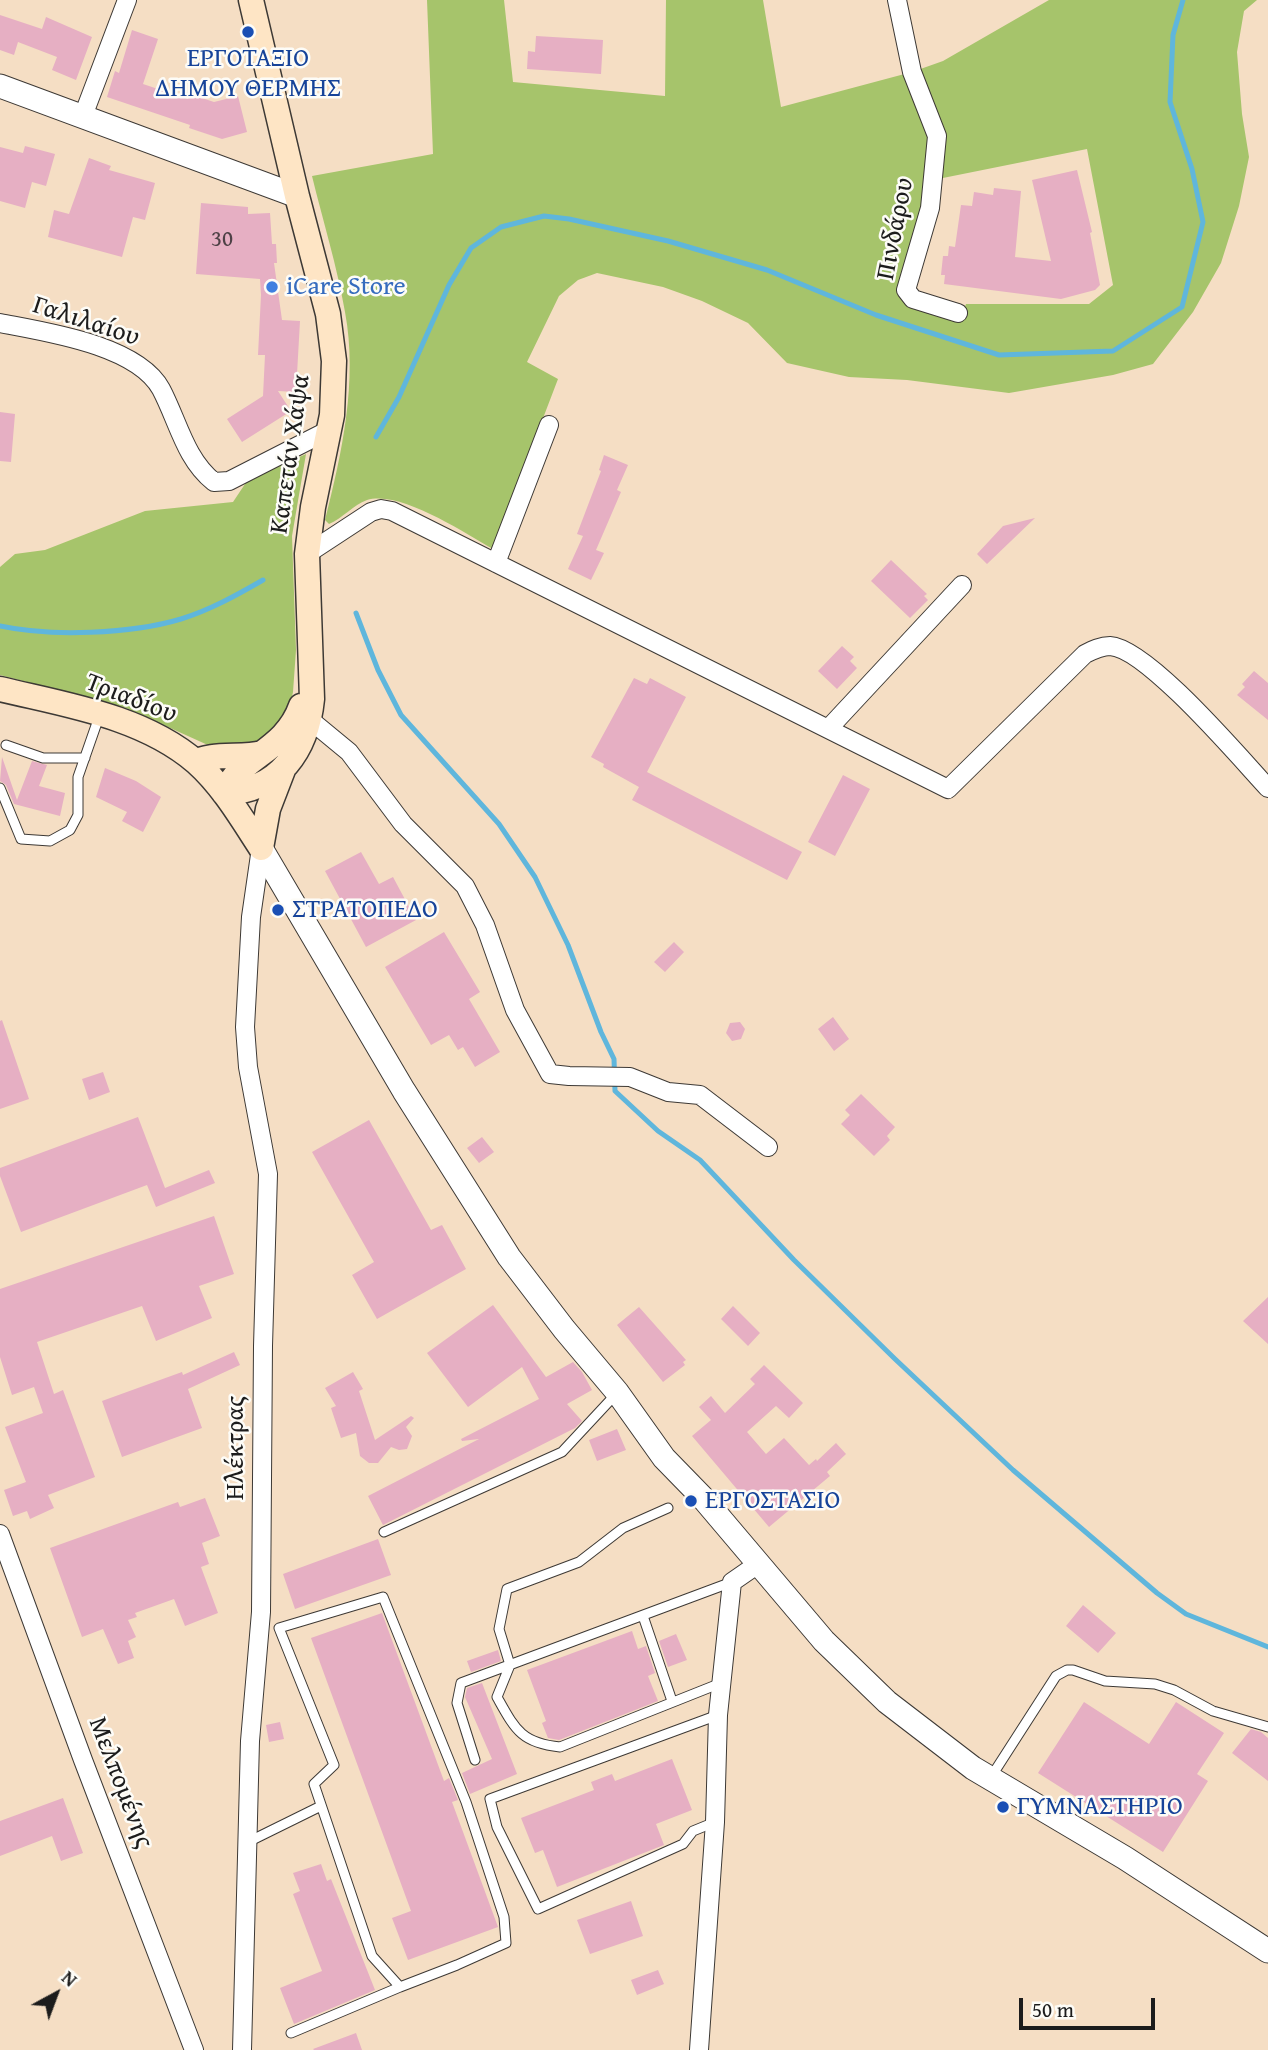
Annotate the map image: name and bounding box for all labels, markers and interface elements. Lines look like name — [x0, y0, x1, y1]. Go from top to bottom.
marker: ΕΡΓΟΤΑΞΙΟ ΔΗΜΟΥ ΘΕΡΜΗΣ — [240, 24, 256, 40]
place label: ΕΡΓΟΤΑΞΙΟ ΔΗΜΟΥ ΘΕΡΜΗΣ — [155, 43, 341, 104]
street label: Πινδάρου — [871, 175, 921, 283]
house number: 30 — [211, 226, 233, 254]
place label: iCare Store — [286, 271, 406, 303]
marker: iCare Store — [264, 279, 280, 295]
street label: Γαλιλαίου — [29, 290, 143, 354]
street label: Καπετάν Χάψα — [264, 372, 318, 536]
street label: Τριαδίου — [81, 667, 181, 731]
place label: ΣΤΡΑΤΟΠΕΔΟ — [292, 894, 438, 926]
marker: ΣΤΡΑΤΟΠΕΔΟ — [270, 902, 286, 918]
street label: Ηλέκτρας — [220, 1396, 252, 1500]
place label: ΕΡΓΟΣΤΑΣΙΟ — [705, 1485, 840, 1517]
marker: ΕΡΓΟΣΤΑΣΙΟ — [683, 1493, 699, 1509]
street label: Μελπομένης — [81, 1713, 159, 1853]
place label: ΓΥΜΝΑΣΤΗΡΙΟ — [1017, 1791, 1183, 1823]
marker: ΓΥΜΝΑΣΤΗΡΙΟ — [995, 1799, 1011, 1815]
north arrow — [21, 1959, 91, 2029]
text: N — [56, 1963, 84, 1993]
scale bar — [1023, 1983, 1160, 2027]
text: 50 m — [1032, 1994, 1074, 2025]

